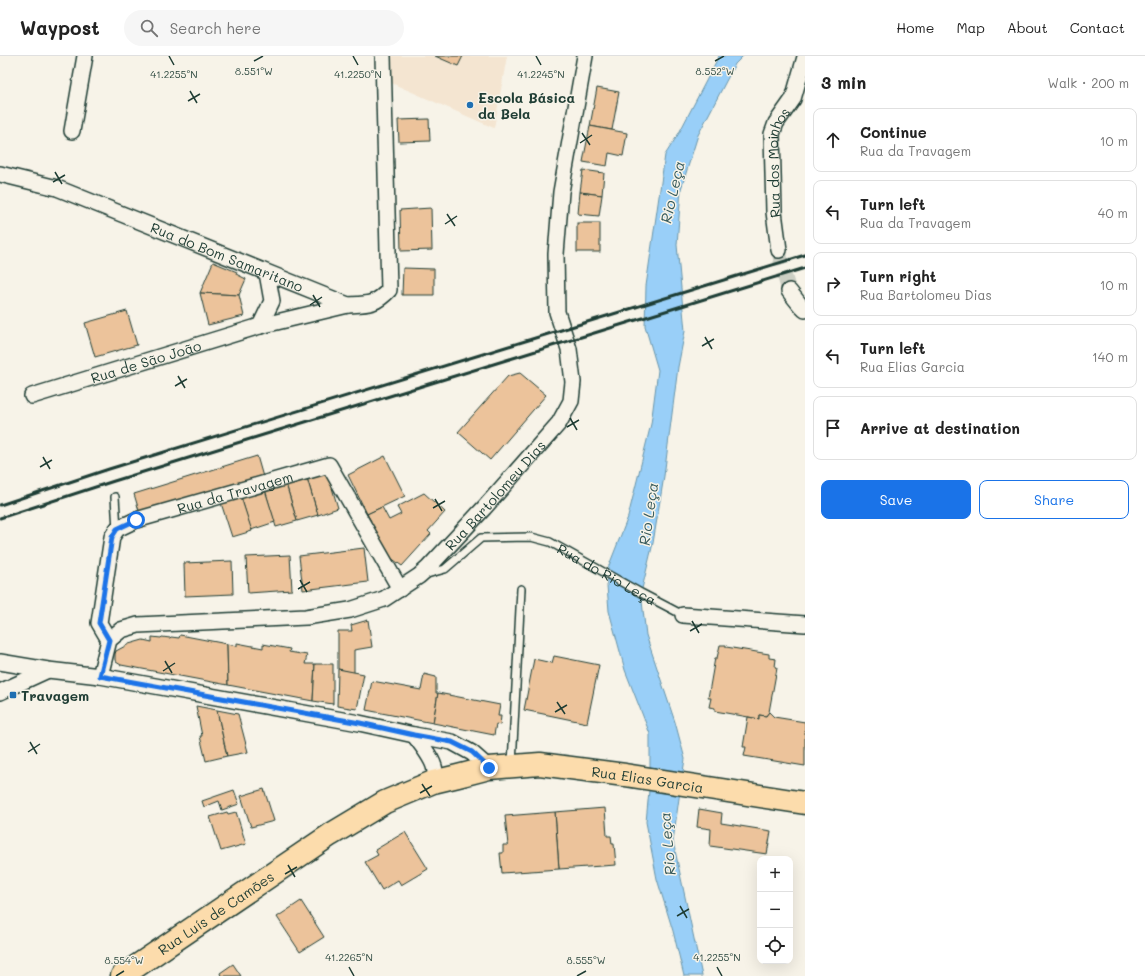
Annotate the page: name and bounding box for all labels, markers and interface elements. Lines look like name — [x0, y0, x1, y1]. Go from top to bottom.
search box — [124, 10, 404, 46]
text: Waypost — [20, 15, 100, 40]
icon: search — [138, 17, 160, 39]
text: Search here — [170, 18, 261, 38]
text: Home — [896, 18, 934, 37]
text: Map — [956, 18, 985, 37]
text: About — [1007, 18, 1048, 37]
text: Contact — [1070, 18, 1125, 37]
text: 8.551°W — [235, 64, 273, 78]
text: 8.552°W — [696, 64, 735, 78]
text: 41.2255°N — [150, 67, 198, 81]
text: 41.2250°N — [334, 67, 382, 81]
text: 41.2245°N — [517, 67, 565, 81]
text: 3 min — [821, 71, 866, 93]
text: Walk · 200 m — [1048, 74, 1129, 91]
place label: Escola Básica da Bela — [478, 88, 575, 123]
marker: Escola Básica da Bela — [465, 100, 475, 110]
street label: Rua dos Moinhos — [763, 103, 794, 219]
text: Continue — [860, 122, 927, 142]
icon: ahead — [822, 129, 844, 151]
text: 10 m — [1100, 132, 1128, 149]
text: Rua da Travagem — [860, 142, 971, 159]
water label: Rio Leça — [655, 159, 689, 225]
text: Turn left — [860, 194, 925, 214]
icon: left — [822, 201, 844, 223]
text: 40 m — [1098, 204, 1128, 221]
text: Rua da Travagem — [860, 214, 971, 231]
street label: Rua do Bom Samaritano — [148, 217, 306, 296]
text: Turn right — [860, 266, 937, 286]
icon: right — [822, 273, 844, 295]
text: 10 m — [1100, 276, 1128, 293]
text: Rua Bartolomeu Dias — [860, 286, 992, 303]
street label: Rua de São João — [88, 335, 203, 387]
text: Turn left — [860, 338, 925, 358]
icon: left — [822, 345, 844, 367]
text: 140 m — [1092, 348, 1128, 365]
text: Rua Elias Garcia — [860, 358, 965, 375]
icon: arrive — [822, 417, 844, 439]
text: Arrive at destination — [860, 418, 1020, 438]
street label: Rua Bartolomeu Dias — [440, 436, 549, 554]
street label: Rua da Travagem — [175, 466, 295, 517]
button: Save — [821, 480, 971, 519]
button: Share — [979, 480, 1129, 519]
water label: Rio Leça — [634, 481, 662, 547]
route start — [127, 511, 145, 529]
street label: Rua do Rio Leça — [554, 539, 660, 609]
place label: Travagem — [21, 686, 89, 705]
marker: Travagem — [8, 690, 18, 700]
route end — [480, 759, 498, 777]
street label: Rua Elias Garcia — [590, 761, 705, 797]
water label: Rio Leça — [654, 812, 680, 876]
map controls — [757, 856, 793, 964]
button: + — [757, 856, 793, 892]
street label: Rua Luís de Camões — [154, 866, 277, 959]
button: − — [757, 892, 793, 928]
button: locate — [757, 928, 793, 964]
text: 41.2265°N — [325, 950, 373, 964]
text: 41.2255°N — [693, 950, 741, 964]
text: 8.554°W — [104, 953, 144, 967]
text: 8.555°W — [566, 953, 606, 967]

